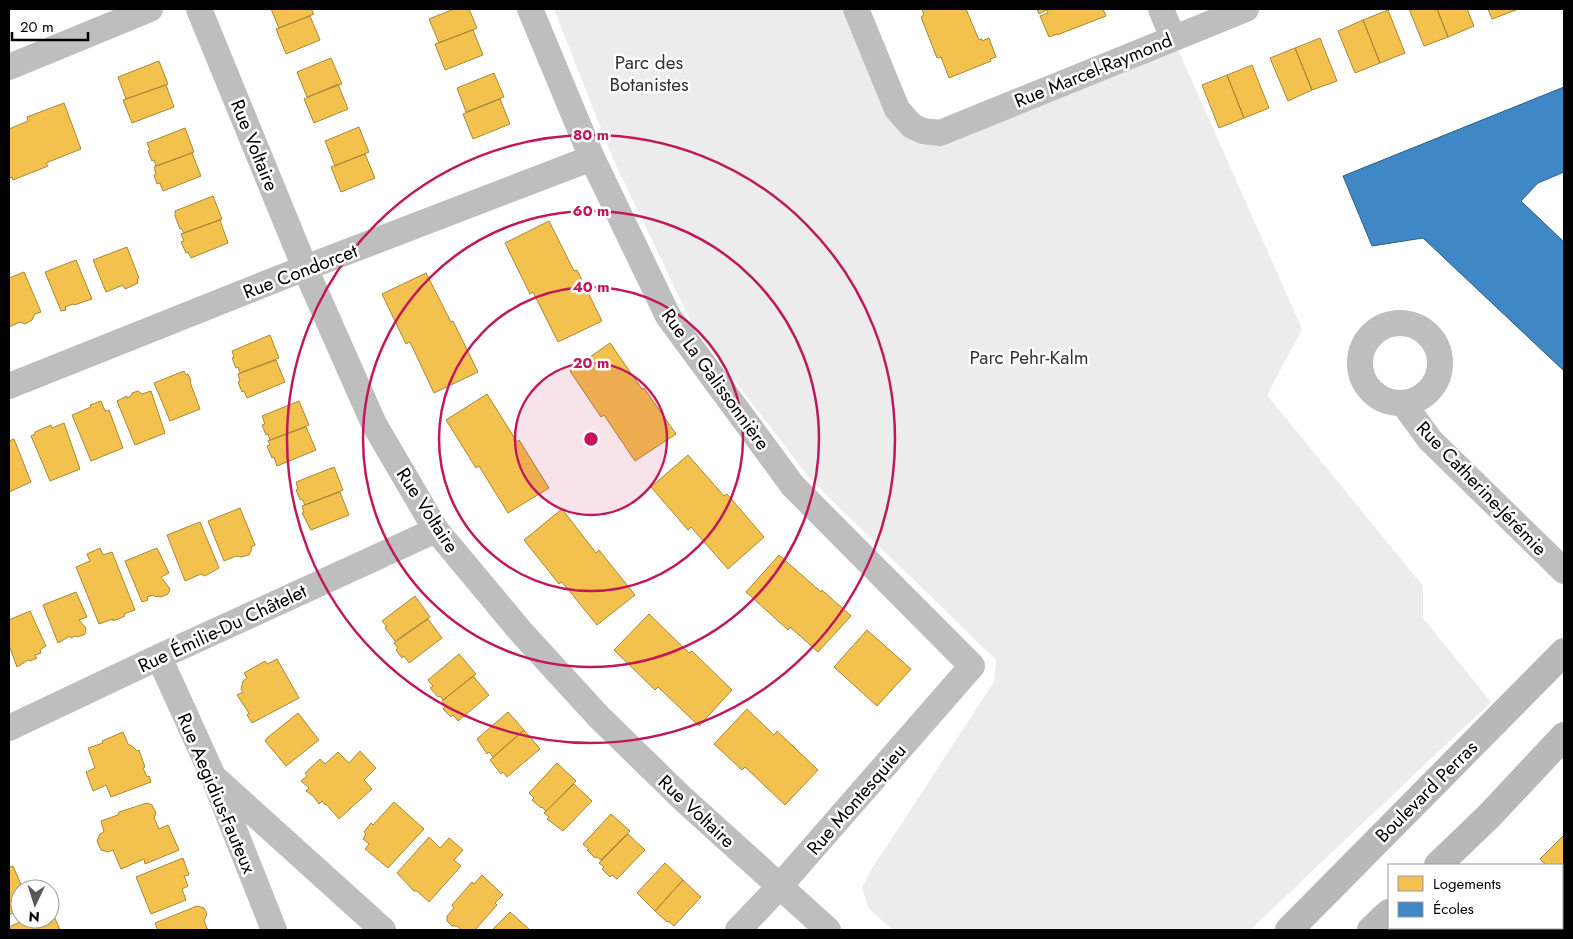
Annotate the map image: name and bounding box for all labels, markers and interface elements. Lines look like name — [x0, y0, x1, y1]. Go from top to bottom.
scale bar — [12, 10, 89, 42]
text: 20 m — [20, 16, 54, 38]
street label: Rue Marcel-Raymond — [1010, 26, 1176, 114]
park label: Parc des Botanistes — [609, 49, 689, 98]
street label: Rue Voltaire — [224, 95, 285, 195]
text: 80 m — [573, 124, 609, 146]
text: 60 m — [573, 200, 609, 222]
street label: Rue Condorcet — [239, 237, 362, 306]
text: 40 m — [572, 276, 610, 298]
street label: Rue La Galissonnière — [655, 303, 776, 456]
park label: Parc Pehr-Kalm — [969, 344, 1089, 371]
text: 20 m — [573, 352, 609, 374]
street label: Rue Catherine-Jérémie — [1410, 415, 1553, 562]
centre of rings — [582, 430, 600, 448]
street label: Rue Voltaire — [390, 462, 465, 558]
street label: Rue Émilie-Du Châtelet — [133, 577, 311, 679]
street label: Rue Aegidius-Fauteux — [171, 709, 263, 878]
street label: Boulevard Perras — [1369, 734, 1484, 849]
street label: Rue Montesquieu — [800, 738, 912, 861]
street label: Rue Voltaire — [652, 769, 741, 854]
legend — [1388, 864, 1563, 929]
text: Logements — [1433, 873, 1501, 895]
north arrow — [10, 879, 60, 929]
text: Écoles — [1433, 898, 1474, 920]
text: N — [28, 907, 40, 927]

